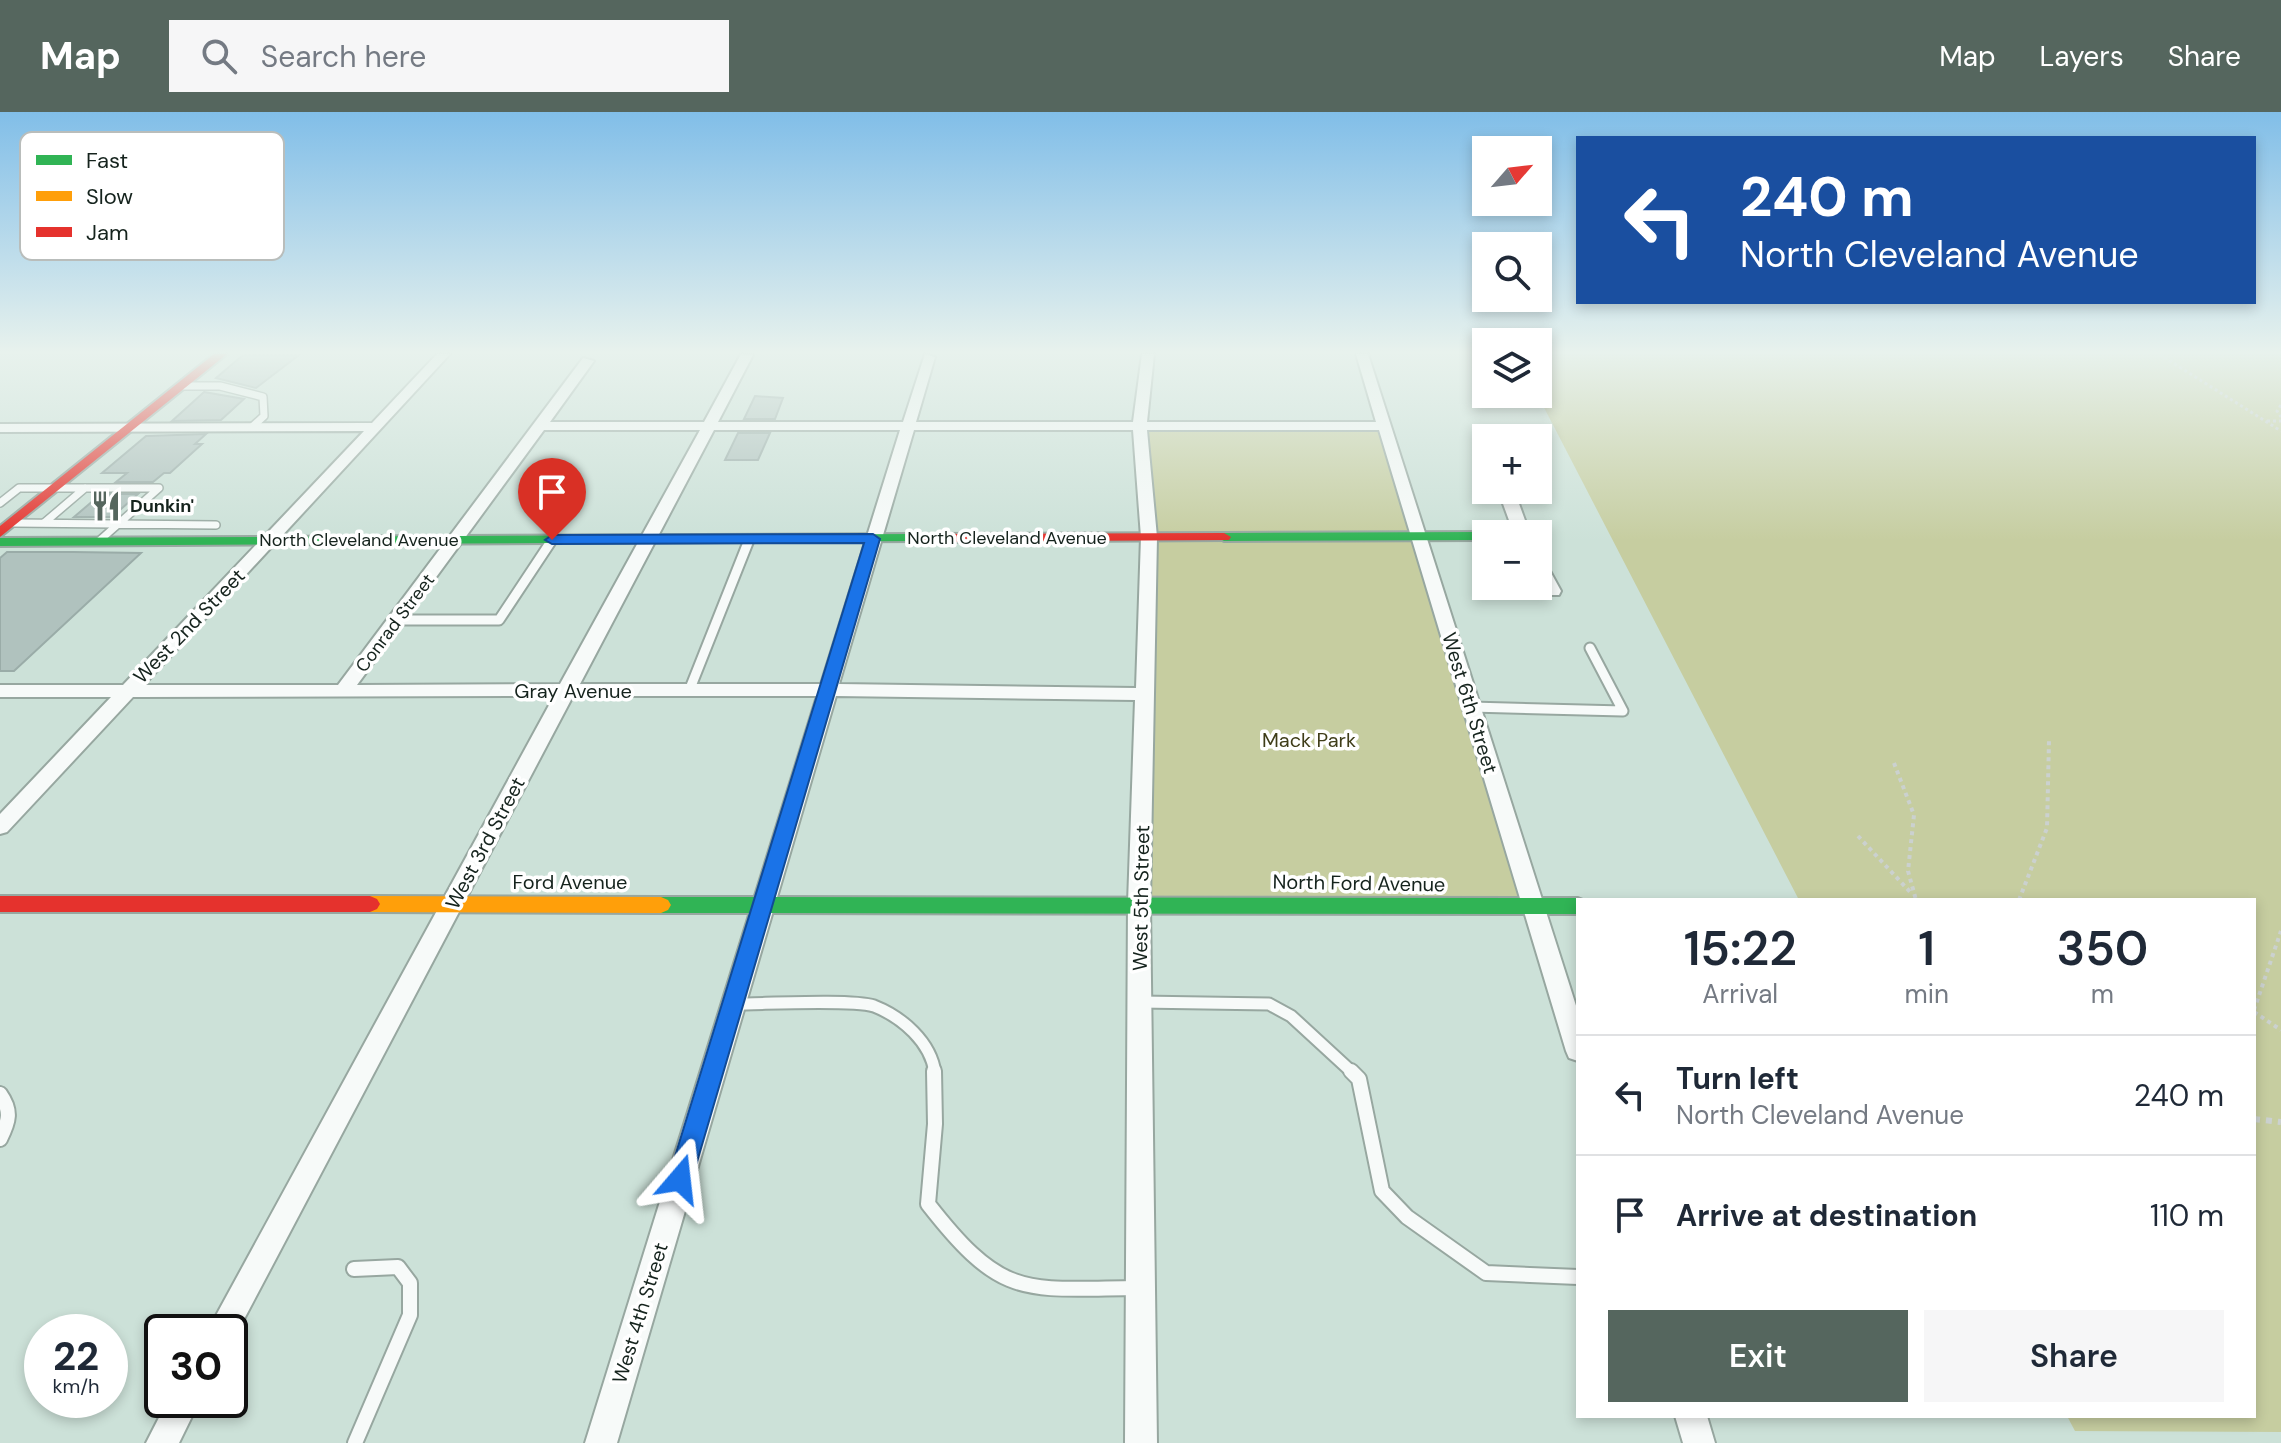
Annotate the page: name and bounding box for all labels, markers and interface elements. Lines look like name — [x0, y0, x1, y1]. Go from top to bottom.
search box — [169, 20, 729, 92]
text: Map — [40, 31, 121, 81]
icon: search — [197, 34, 241, 78]
text: Search here — [261, 37, 426, 76]
text: Map — [1939, 38, 1996, 75]
text: Layers — [2040, 38, 2124, 75]
text: Share — [2168, 38, 2241, 75]
legend — [20, 132, 284, 260]
north arrow — [1472, 136, 1552, 216]
map controls — [1472, 136, 1552, 600]
text: Fast — [86, 146, 128, 175]
text: 240 m — [1740, 160, 1914, 233]
icon: left — [1608, 168, 1712, 272]
text: Slow — [86, 182, 133, 211]
text: Jam — [86, 218, 129, 247]
text: North Cleveland Avenue — [1740, 231, 2139, 278]
button: search — [1472, 232, 1552, 312]
button: layers — [1472, 328, 1552, 408]
button: + — [1472, 424, 1552, 504]
pin — [518, 458, 586, 540]
icon: arrive — [530, 470, 574, 514]
restaurant icon: Dunkin' — [89, 489, 123, 523]
place label: Dunkin' — [130, 494, 194, 518]
button: − — [1472, 520, 1552, 600]
street label: North Cleveland Avenue — [907, 526, 1107, 550]
street label: North Cleveland Avenue — [259, 528, 459, 552]
street label: West 2nd Street — [128, 563, 251, 689]
street label: Conrad Street — [350, 569, 440, 677]
street label: West 6th Street — [1436, 629, 1504, 777]
street label: Gray Avenue — [514, 678, 632, 704]
park label: Mack Park — [1262, 727, 1356, 753]
street label: West 3rd Street — [439, 772, 531, 913]
street label: West 5th Street — [1127, 825, 1155, 971]
street label: North Ford Avenue — [1272, 868, 1446, 898]
street label: Ford Avenue — [513, 869, 627, 895]
text: 15:22 — [1684, 917, 1797, 980]
text: 1 — [1918, 917, 1935, 980]
text: 350 — [2056, 917, 2148, 980]
text: Arrival — [1702, 977, 1778, 1011]
text: min — [1904, 977, 1949, 1011]
text: m — [2091, 977, 2114, 1011]
text: Turn left — [1676, 1059, 1799, 1098]
icon: left — [1608, 1073, 1652, 1117]
text: 240 m — [2134, 1076, 2224, 1115]
text: North Cleveland Avenue — [1676, 1098, 1964, 1132]
position arrow — [638, 1137, 722, 1221]
icon: arrive — [1608, 1193, 1652, 1237]
text: Arrive at destination — [1676, 1196, 1977, 1235]
text: 110 m — [2150, 1196, 2224, 1235]
street label: West 4th Street — [606, 1239, 674, 1387]
button: Exit — [1608, 1310, 1908, 1402]
button: Share — [1924, 1310, 2224, 1402]
speed limit sign: 30 — [144, 1314, 248, 1418]
text: 22 — [53, 1330, 99, 1382]
text: km/h — [52, 1373, 100, 1399]

